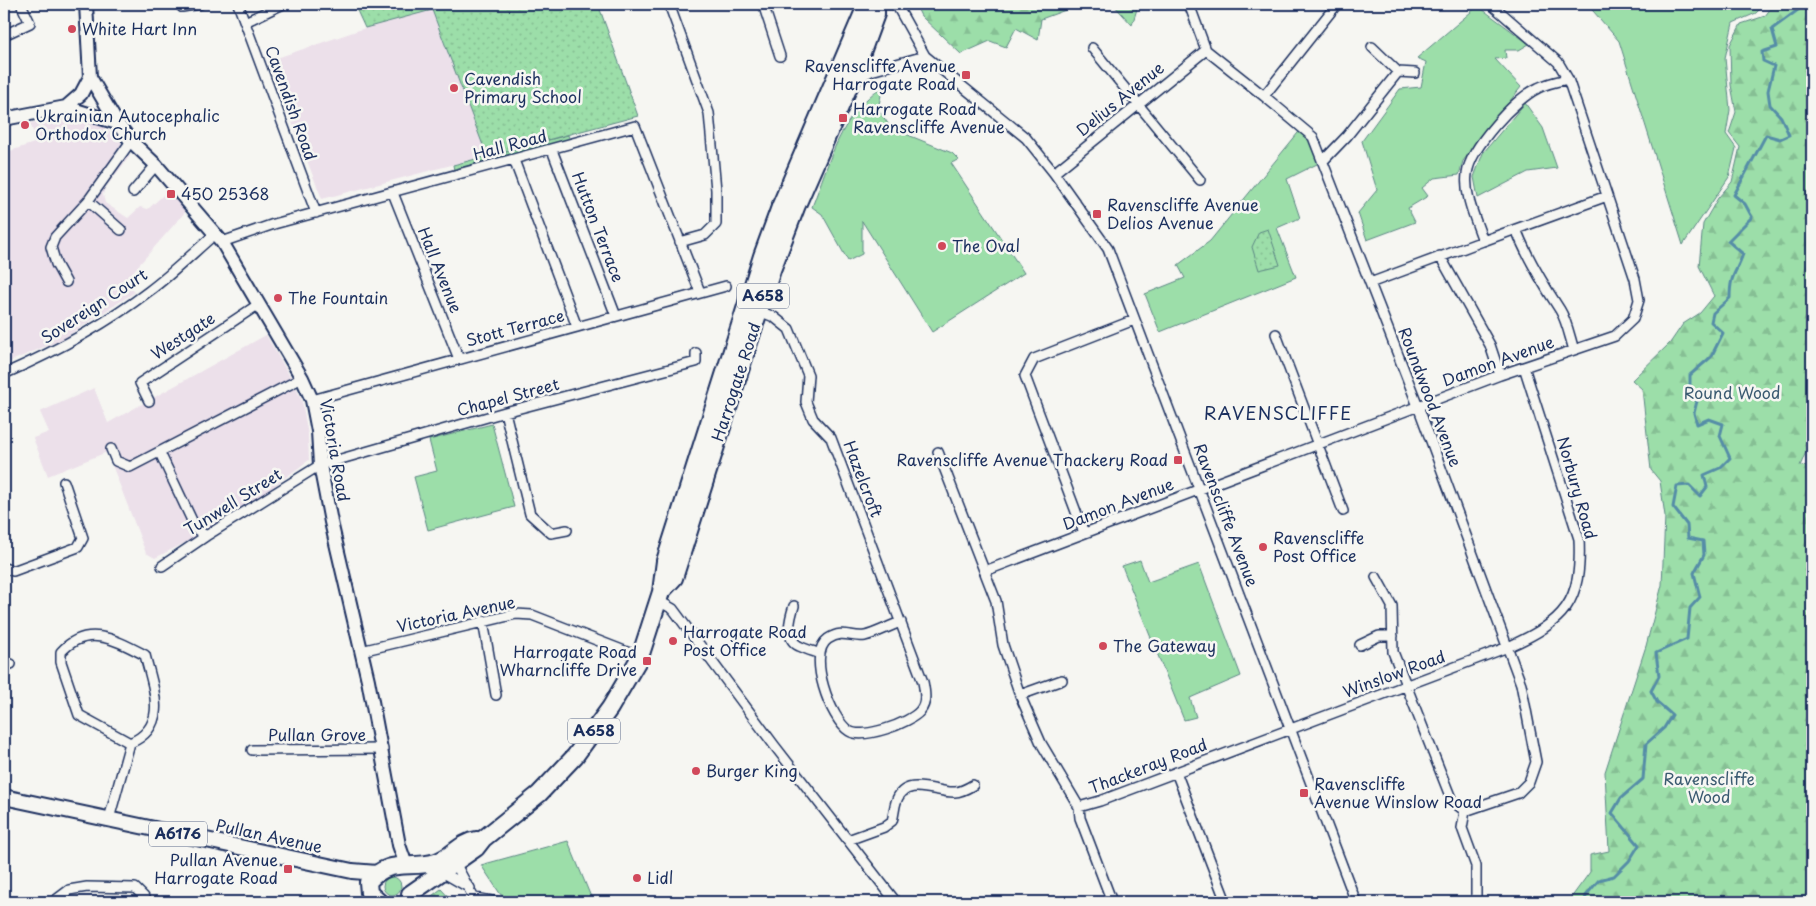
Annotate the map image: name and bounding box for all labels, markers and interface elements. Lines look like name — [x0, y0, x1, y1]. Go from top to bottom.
place label: White Hart Inn — [82, 16, 197, 40]
marker: White Hart Inn — [66, 23, 78, 35]
street label: Cavendish Road — [260, 42, 324, 164]
place label: Ravenscliffe Avenue Harrogate Road — [804, 53, 956, 95]
street label: Delius Avenue — [1070, 55, 1169, 141]
place label: Cavendish Primary School — [464, 66, 582, 108]
marker: Ravenscliffe Avenue Harrogate Road — [960, 69, 972, 81]
marker: Cavendish Primary School — [448, 82, 460, 94]
place label: Harrogate Road Ravenscliffe Avenue — [853, 96, 1005, 138]
place label: Ukrainian Autocephalic Orthodox Church — [35, 103, 220, 145]
marker: Harrogate Road Ravenscliffe Avenue — [837, 112, 849, 124]
marker: Ukrainian Autocephalic Orthodox Church — [19, 119, 31, 131]
street label: Hall Road — [470, 123, 549, 165]
street label: Hutton Terrace — [567, 168, 631, 285]
place label: 450 25368 — [181, 181, 270, 205]
marker: 450 25368 — [165, 188, 177, 200]
place label: Ravenscliffe Avenue Delios Avenue — [1107, 192, 1259, 234]
marker: Ravenscliffe Avenue Delios Avenue — [1091, 208, 1103, 220]
street label: Hall Avenue — [413, 223, 469, 317]
place label: The Oval — [952, 233, 1020, 257]
marker: The Oval — [936, 240, 948, 252]
street label: Sovereign Court — [35, 261, 152, 349]
road number: A658 — [737, 284, 789, 308]
place label: The Fountain — [288, 285, 389, 309]
marker: The Fountain — [272, 292, 284, 304]
street label: Stott Terrace — [463, 302, 567, 352]
street label: Westgate — [146, 306, 219, 365]
street label: Harrogate Road — [705, 319, 766, 444]
street label: Roundwood Avenue — [1393, 323, 1469, 470]
street label: Damon Avenue — [1439, 329, 1557, 391]
street label: Chapel Street — [454, 371, 562, 421]
park label: Round Wood — [1684, 380, 1780, 404]
street label: Victoria Road — [315, 396, 357, 503]
district label: RAVENSCLIFFE — [1204, 399, 1352, 426]
street label: Norbury Road — [1552, 434, 1604, 542]
street label: Hazelcroft — [838, 437, 890, 521]
street label: Ravenscliffe Avenue — [1189, 440, 1265, 590]
place label: Ravenscliffe Avenue Thackery Road — [896, 447, 1168, 471]
marker: Ravenscliffe Avenue Thackery Road — [1172, 454, 1184, 466]
street label: Tunwell Street — [179, 461, 286, 541]
street label: Damon Avenue — [1059, 471, 1177, 535]
place label: Ravenscliffe Post Office — [1273, 525, 1364, 567]
marker: Ravenscliffe Post Office — [1257, 541, 1269, 553]
street label: Victoria Avenue — [394, 589, 517, 637]
place label: Harrogate Road Post Office — [683, 619, 807, 661]
place label: The Gateway — [1113, 633, 1216, 657]
marker: Harrogate Road Post Office — [667, 635, 679, 647]
place label: Harrogate Road Wharncliffe Drive — [500, 639, 637, 681]
marker: The Gateway — [1097, 640, 1109, 652]
street label: Winslow Road — [1339, 643, 1448, 703]
marker: Harrogate Road Wharncliffe Drive — [641, 655, 653, 667]
road number: A658 — [568, 718, 620, 744]
street label: Pullan Grove — [268, 722, 366, 746]
street label: Thackeray Road — [1085, 731, 1210, 799]
place label: Burger King — [706, 758, 798, 782]
marker: Burger King — [690, 765, 702, 777]
park label: Ravenscliffe Wood — [1663, 766, 1755, 808]
place label: Ravenscliffe Avenue Winslow Road — [1314, 771, 1482, 813]
marker: Ravenscliffe Avenue Winslow Road — [1298, 787, 1310, 799]
street label: Pullan Avenue — [214, 812, 325, 858]
road number: A6176 — [149, 822, 207, 846]
place label: Pullan Avenue Harrogate Road — [154, 847, 278, 889]
marker: Pullan Avenue Harrogate Road — [282, 863, 294, 875]
place label: Lidl — [647, 865, 673, 889]
marker: Lidl — [631, 872, 643, 884]

